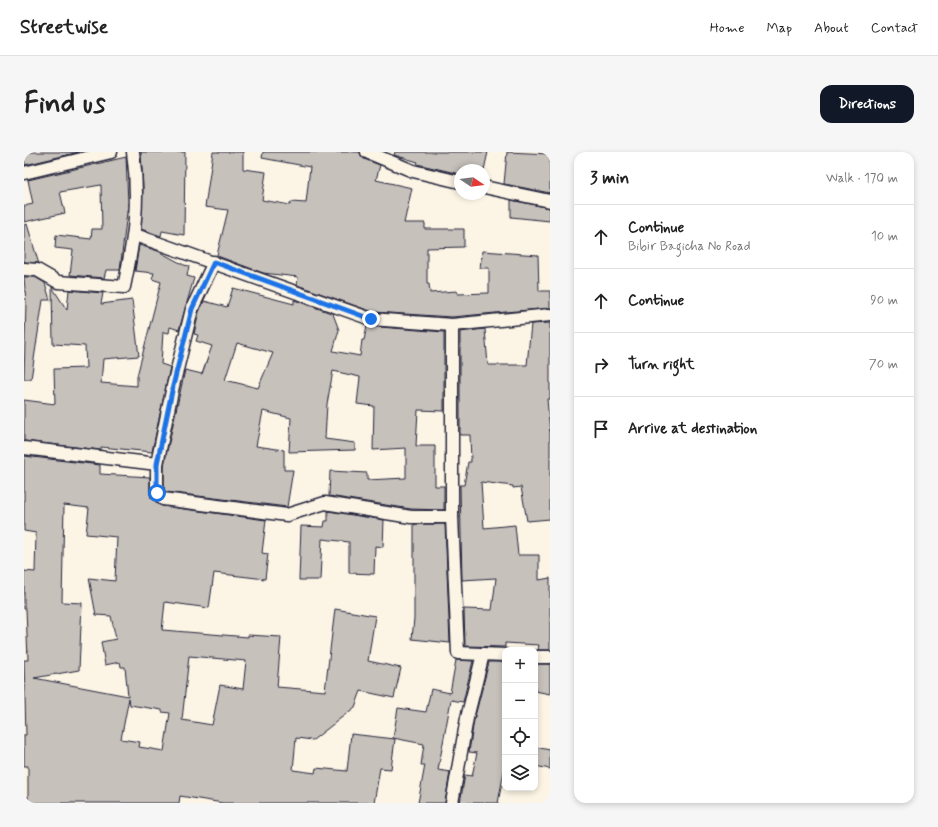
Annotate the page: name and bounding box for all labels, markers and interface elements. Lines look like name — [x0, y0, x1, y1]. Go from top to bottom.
text: Streetwise — [20, 15, 108, 40]
text: Home — [710, 19, 744, 37]
text: Map — [766, 19, 792, 37]
text: About — [814, 19, 849, 37]
text: Contact — [871, 19, 918, 37]
button: Directions — [820, 85, 914, 123]
text: Find us — [24, 86, 105, 123]
north arrow — [454, 164, 490, 200]
text: 3 min — [590, 167, 629, 189]
text: Walk · 170 m — [826, 170, 898, 187]
text: Continue — [628, 218, 684, 238]
icon: ahead — [590, 226, 612, 248]
text: 10 m — [871, 228, 898, 245]
text: Bibir Bagicha No Road — [628, 238, 751, 255]
icon: ahead — [590, 290, 612, 312]
text: Continue — [628, 291, 684, 311]
text: 90 m — [870, 292, 898, 309]
route end — [362, 310, 380, 328]
icon: right — [590, 354, 612, 376]
text: Turn right — [628, 355, 695, 375]
text: 70 m — [869, 356, 898, 373]
icon: arrive — [590, 418, 612, 440]
text: Arrive at destination — [628, 419, 757, 439]
route start — [148, 484, 166, 502]
map controls — [502, 647, 538, 791]
button: + — [502, 647, 538, 683]
button: − — [502, 683, 538, 719]
button: locate — [502, 719, 538, 755]
button: layers — [502, 755, 538, 791]

